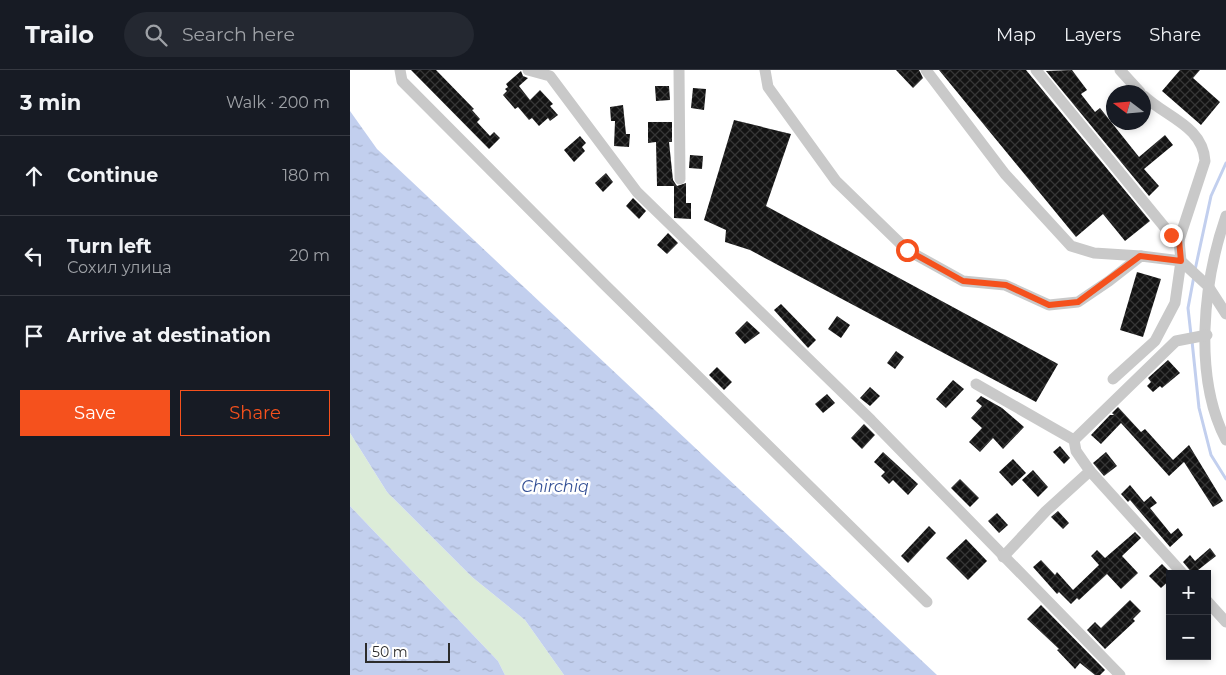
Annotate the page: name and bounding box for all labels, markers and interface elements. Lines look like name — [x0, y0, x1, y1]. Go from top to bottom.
search box — [124, 12, 474, 57]
text: Trailo — [25, 20, 94, 49]
icon: search — [142, 21, 170, 49]
text: Search here — [182, 23, 295, 46]
text: Map — [996, 24, 1036, 46]
text: Layers — [1064, 24, 1121, 46]
text: Share — [1149, 24, 1201, 46]
north arrow — [1106, 85, 1151, 130]
text: 3 min — [20, 90, 81, 115]
text: Walk · 200 m — [226, 93, 330, 112]
icon: ahead — [20, 162, 48, 190]
text: Continue — [67, 164, 158, 187]
text: 180 m — [282, 166, 330, 185]
route end — [1160, 224, 1183, 247]
text: Turn left — [67, 235, 152, 258]
route start — [896, 239, 919, 262]
icon: left — [20, 242, 48, 270]
text: 20 m — [289, 246, 330, 265]
text: Сохил улица — [67, 258, 172, 277]
icon: arrive — [20, 322, 48, 350]
text: Arrive at destination — [67, 324, 271, 347]
button: Save — [20, 390, 170, 436]
button: Share — [180, 390, 330, 436]
water label: Chirchiq — [521, 477, 589, 496]
map controls — [1166, 570, 1211, 660]
button: + — [1166, 570, 1211, 615]
button: − — [1166, 615, 1211, 660]
scale bar — [365, 640, 450, 663]
text: 50 m — [372, 643, 408, 661]

